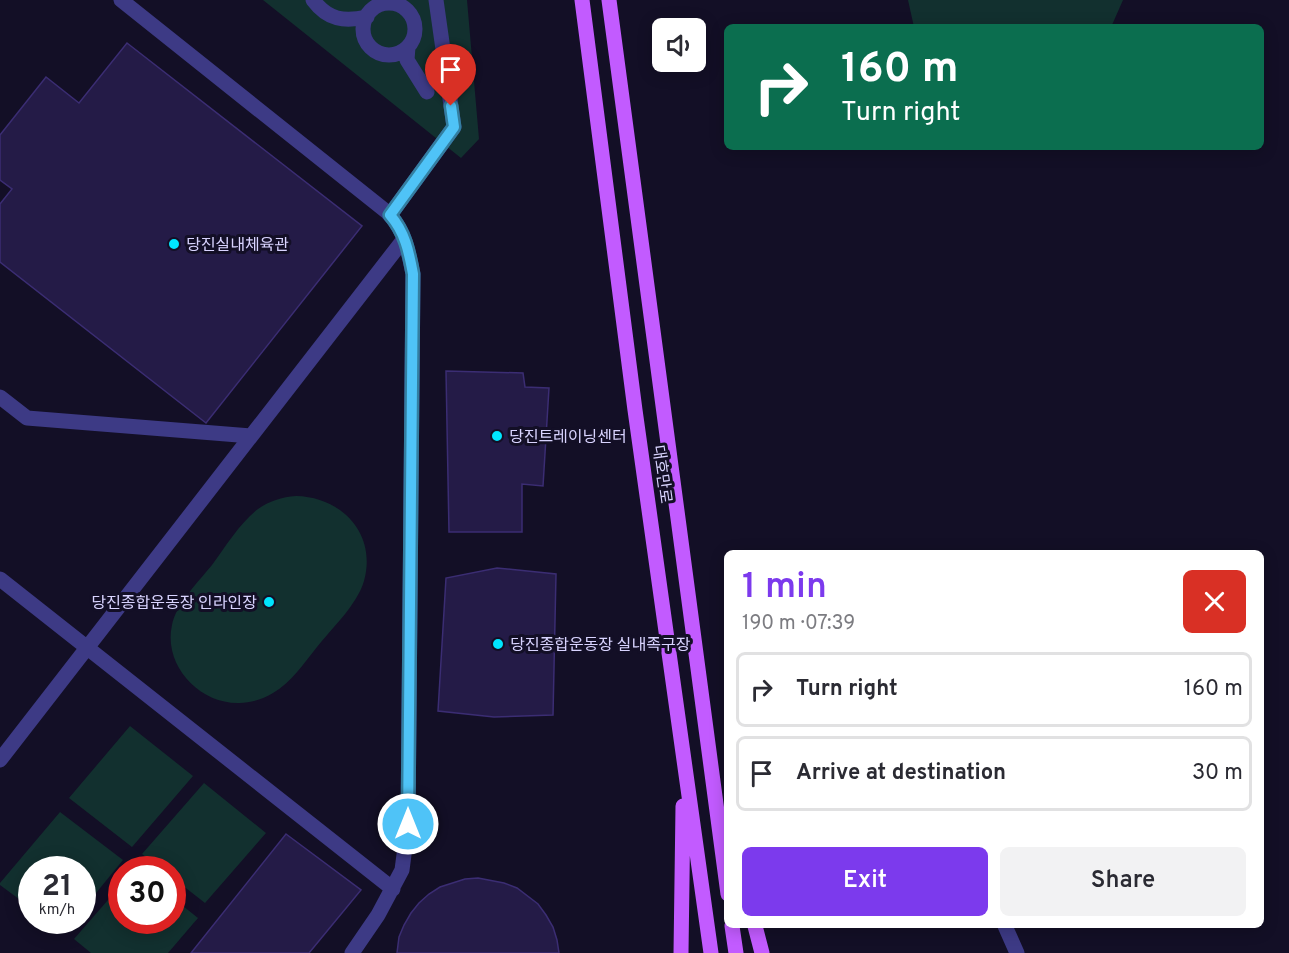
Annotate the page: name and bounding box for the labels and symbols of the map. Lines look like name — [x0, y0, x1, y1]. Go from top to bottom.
pin — [425, 44, 476, 106]
place label: 당진실내체육관 — [186, 236, 289, 256]
marker: 당진실내체육관 — [167, 237, 181, 251]
place label: 당진트레이닝센터 — [509, 428, 627, 448]
marker: 당진트레이닝센터 — [490, 429, 504, 443]
street label: 대호만로 — [647, 444, 675, 505]
place label: 당진종합운동장 인라인장 — [91, 594, 257, 614]
marker: 당진종합운동장 인라인장 — [262, 595, 276, 609]
place label: 당진종합운동장 실내족구장 — [510, 636, 691, 656]
marker: 당진종합운동장 실내족구장 — [491, 637, 505, 651]
position arrow — [376, 792, 440, 856]
speed limit sign: 30 — [108, 856, 186, 934]

